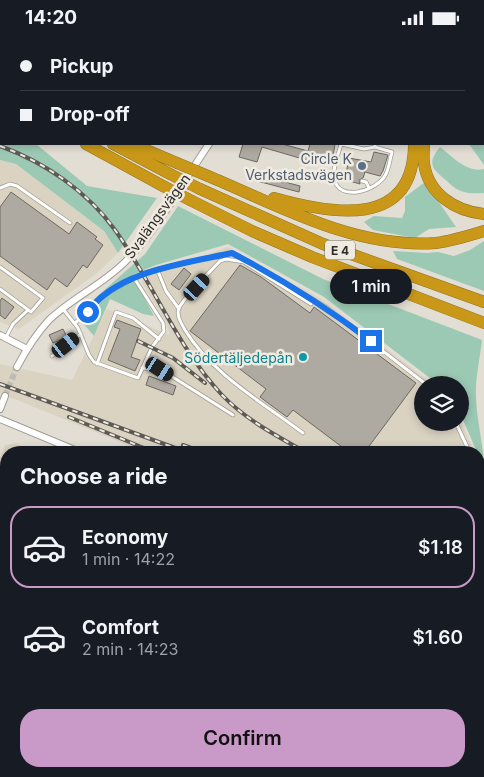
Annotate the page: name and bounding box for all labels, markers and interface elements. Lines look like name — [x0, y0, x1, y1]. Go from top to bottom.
text: 14:20 — [25, 6, 77, 29]
text: Pickup — [50, 55, 113, 78]
text: Drop-off — [50, 103, 130, 126]
place label: Circle K Verkstadsvägen — [245, 150, 353, 183]
marker: Circle K Verkstadsvägen — [356, 160, 368, 172]
street label: Svalängsvägen — [120, 170, 194, 262]
road number: E 4 — [325, 241, 355, 259]
callout: 1 min — [330, 269, 412, 303]
car — [181, 271, 212, 303]
text: 1 min — [351, 276, 391, 296]
route start — [77, 301, 99, 323]
car — [49, 330, 82, 360]
route end — [360, 330, 382, 352]
place label: Södertäljedepån — [184, 349, 293, 366]
marker: Södertäljedepån — [297, 351, 309, 363]
car — [143, 355, 176, 383]
map controls — [414, 376, 469, 431]
button: layers — [414, 376, 469, 431]
text: Choose a ride — [20, 463, 168, 489]
icon: car — [22, 525, 67, 570]
text: Economy — [82, 526, 168, 549]
text: $1.18 — [418, 536, 463, 559]
text: 1 min · 14:22 — [82, 549, 175, 569]
icon: car — [22, 615, 67, 660]
text: Comfort — [82, 616, 159, 639]
text: $1.60 — [412, 626, 463, 649]
text: 2 min · 14:23 — [82, 639, 178, 659]
button: Confirm — [20, 709, 465, 767]

